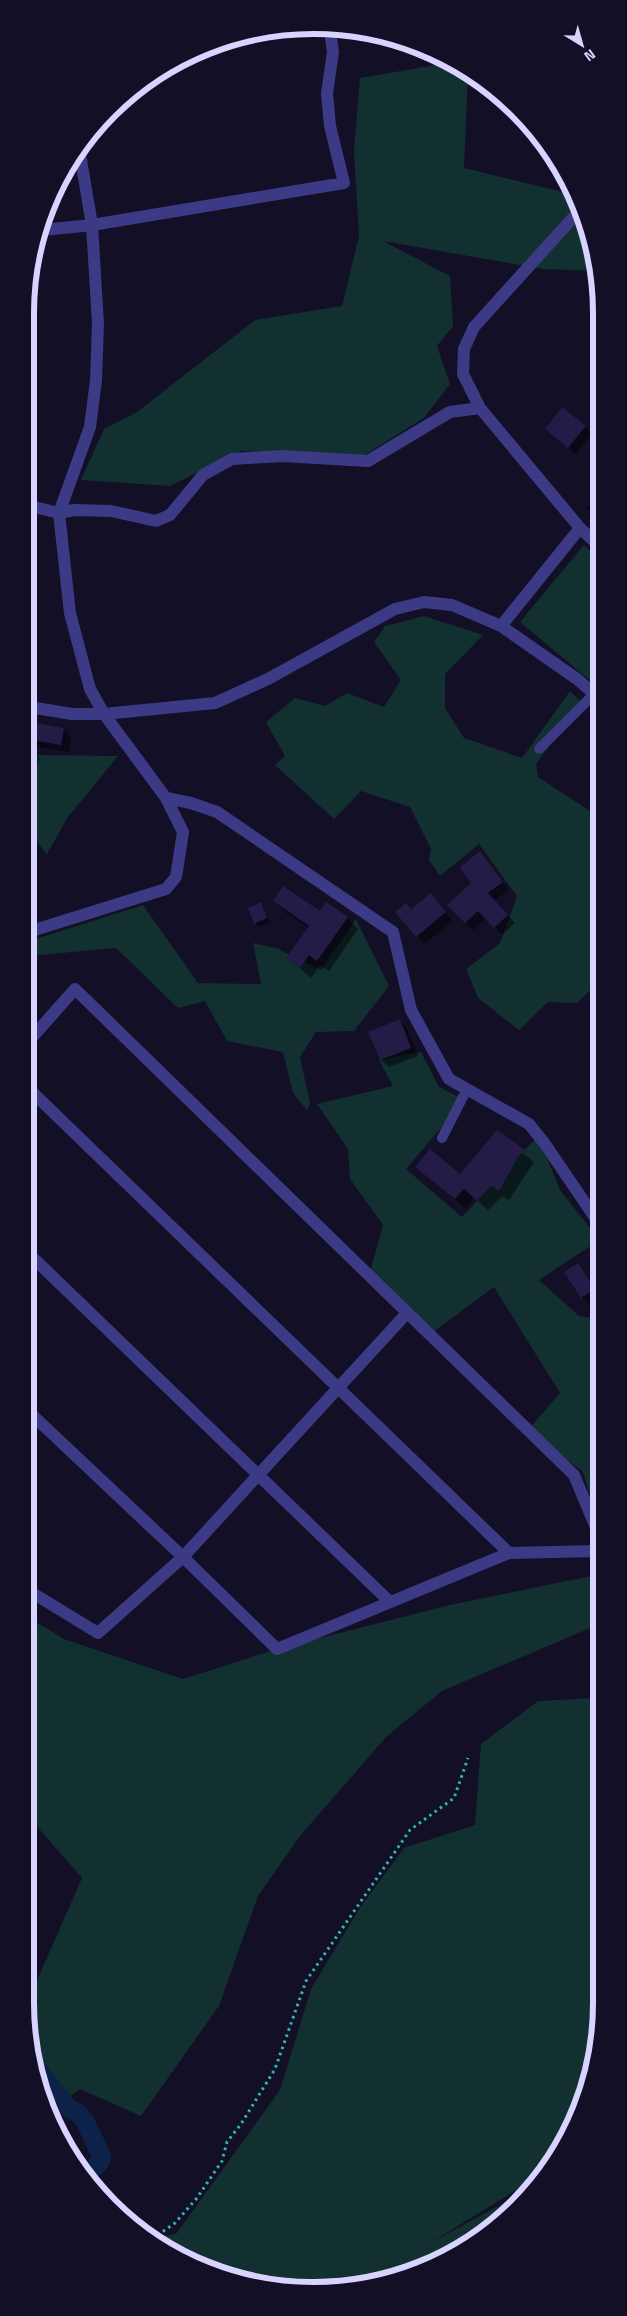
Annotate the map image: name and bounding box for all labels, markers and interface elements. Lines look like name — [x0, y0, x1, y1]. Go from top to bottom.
north arrow — [557, 20, 607, 70]
text: N — [580, 44, 600, 67]

